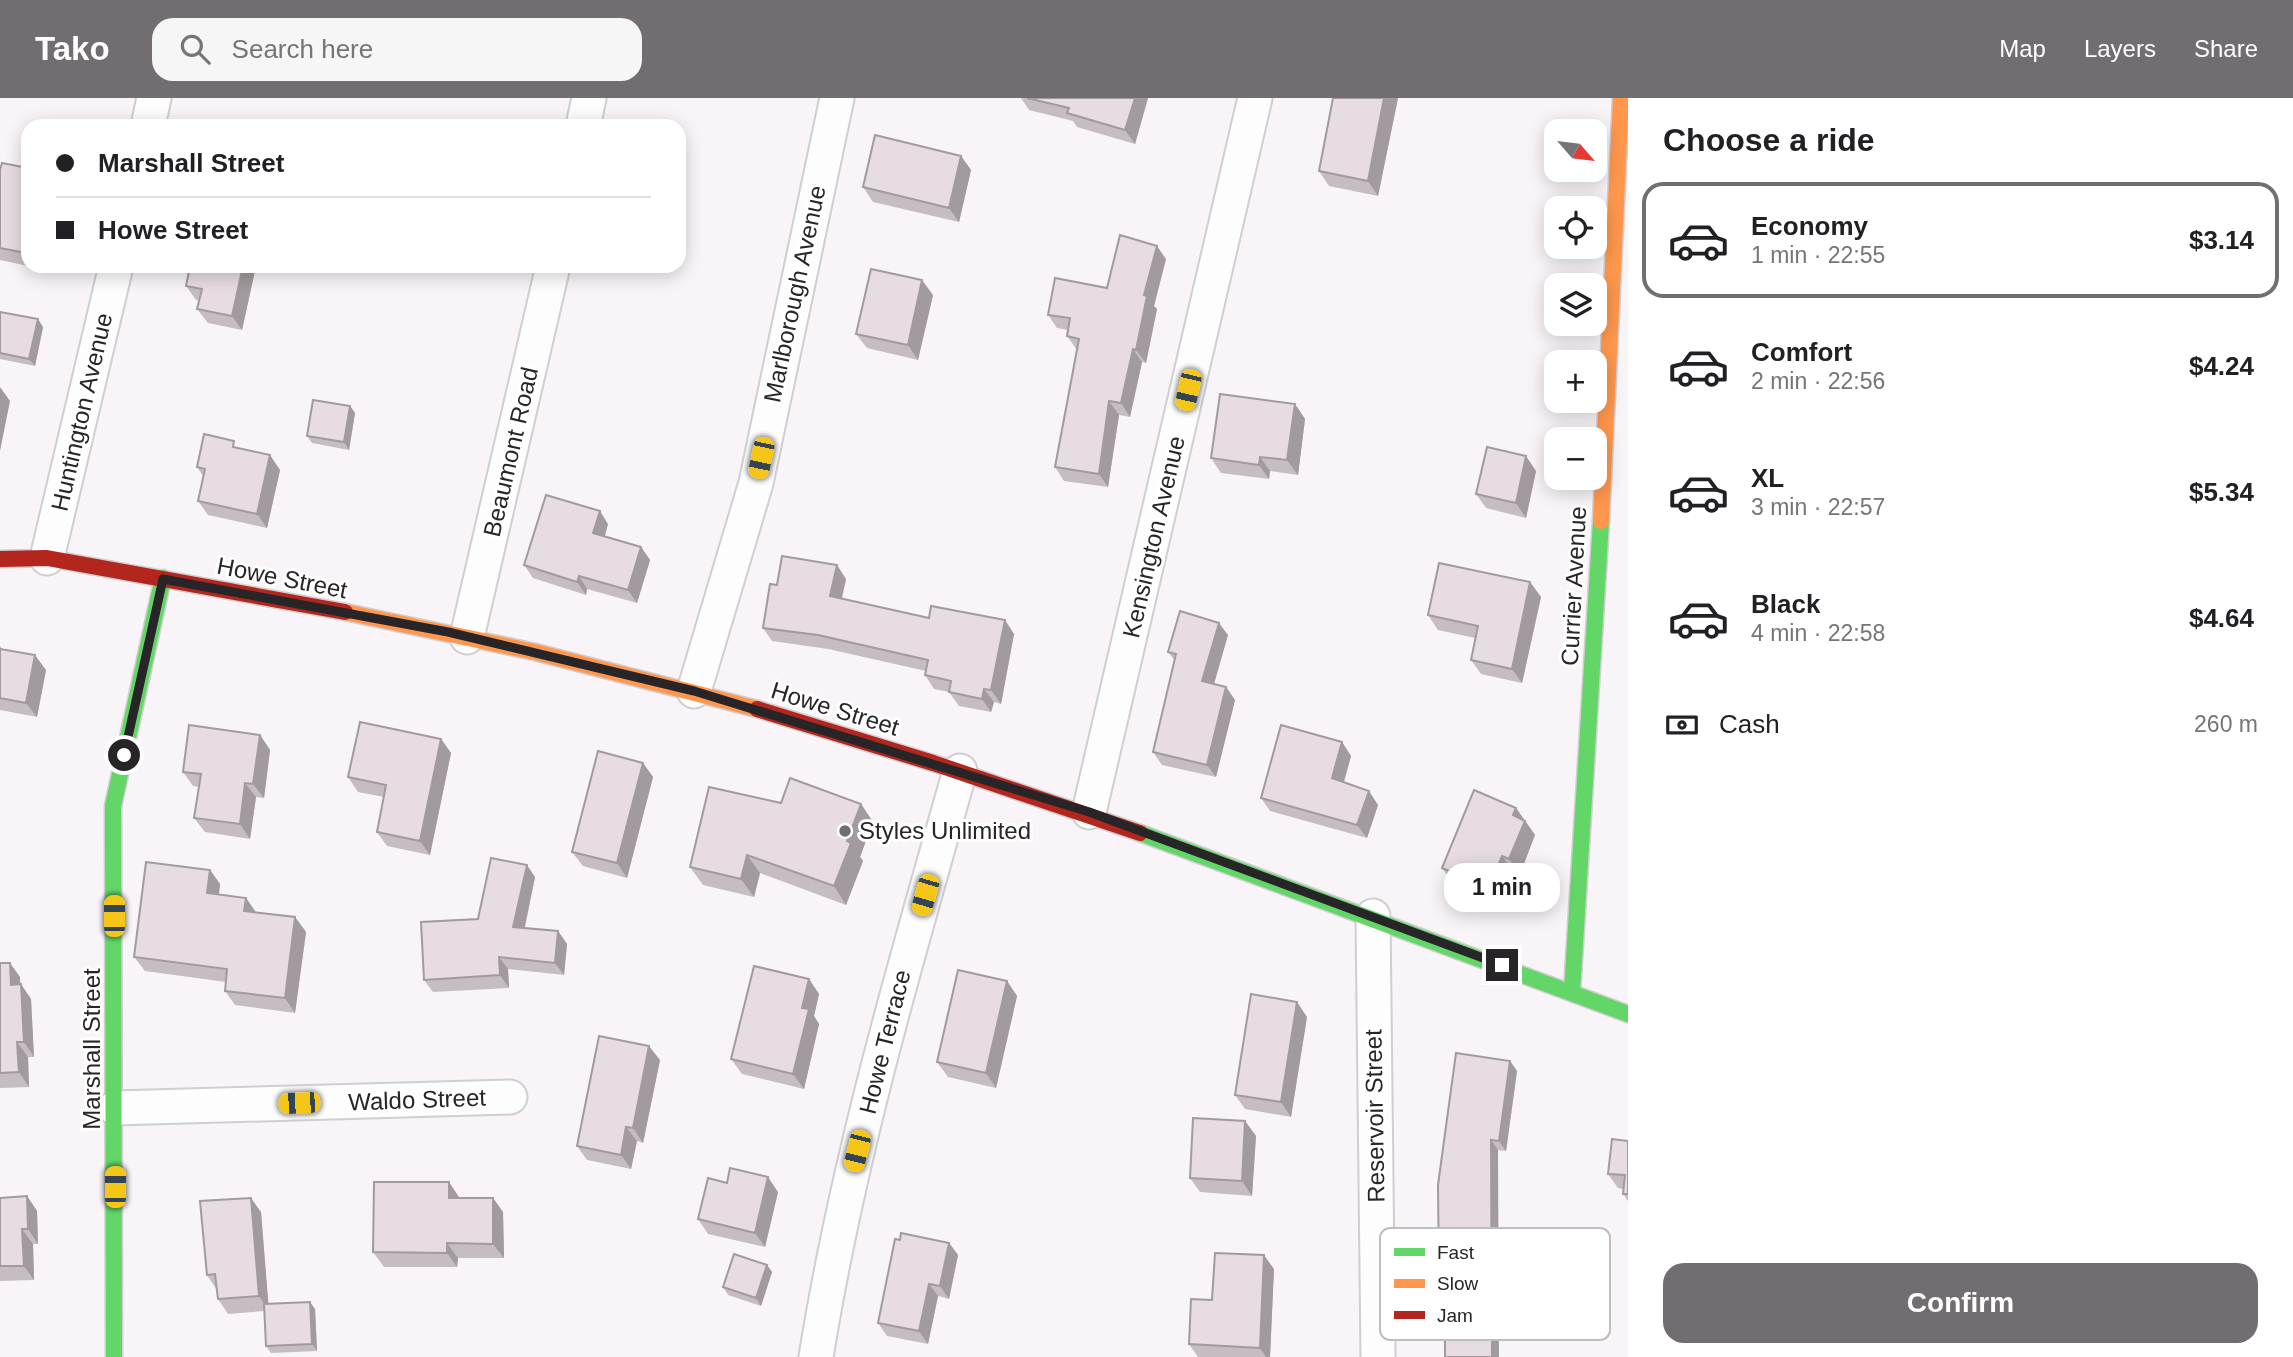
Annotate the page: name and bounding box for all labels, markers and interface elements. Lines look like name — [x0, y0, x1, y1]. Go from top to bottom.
search box — [152, 18, 642, 81]
text: Tako — [35, 30, 110, 67]
icon: search — [176, 30, 214, 68]
text: Search here — [232, 34, 373, 64]
text: Map — [1999, 35, 2046, 62]
text: Layers — [2084, 35, 2156, 62]
text: Share — [2194, 35, 2258, 62]
north arrow — [1544, 119, 1606, 182]
map controls — [1544, 119, 1607, 490]
text: Choose a ride — [1663, 122, 1875, 158]
text: Marshall Street — [98, 148, 284, 178]
street label: Marlborough Avenue — [758, 183, 831, 405]
button: locate — [1544, 196, 1607, 259]
icon: car — [1667, 209, 1730, 272]
text: Economy — [1751, 211, 1868, 241]
text: Howe Street — [98, 215, 248, 245]
text: $3.14 — [2189, 225, 2254, 255]
text: 1 min · 22:55 — [1751, 242, 1885, 268]
button: layers — [1544, 273, 1607, 336]
street label: Huntington Avenue — [46, 310, 117, 514]
icon: car — [1667, 335, 1730, 398]
text: Comfort — [1751, 337, 1852, 367]
button: + — [1544, 350, 1607, 413]
text: $4.24 — [2189, 351, 2254, 381]
street label: Beaumont Road — [478, 364, 543, 539]
car — [1174, 367, 1203, 413]
text: 2 min · 22:56 — [1751, 368, 1885, 394]
button: − — [1544, 427, 1607, 490]
street label: Kensington Avenue — [1117, 433, 1190, 640]
car — [747, 435, 776, 481]
icon: car — [1667, 461, 1730, 524]
text: XL — [1751, 463, 1784, 493]
text: $5.34 — [2189, 477, 2254, 507]
text: 3 min · 22:57 — [1751, 494, 1885, 520]
street label: Currier Avenue — [1556, 506, 1591, 666]
street label: Howe Street — [215, 552, 350, 603]
icon: car — [1667, 587, 1730, 650]
text: Black — [1751, 589, 1820, 619]
text: $4.64 — [2189, 603, 2254, 633]
text: 4 min · 22:58 — [1751, 620, 1885, 646]
street label: Howe Street — [768, 676, 903, 741]
icon: cash — [1663, 706, 1701, 744]
text: Cash — [1719, 709, 1780, 739]
text: 260 m — [2194, 711, 2258, 737]
route start — [108, 739, 140, 771]
place label: Styles Unlimited — [859, 817, 1031, 844]
marker: Styles Unlimited — [837, 823, 853, 839]
callout: 1 min — [1444, 864, 1560, 912]
car — [910, 872, 941, 918]
text: 1 min — [1472, 874, 1532, 900]
car — [104, 895, 125, 937]
route end — [1486, 949, 1518, 981]
street label: Howe Terrace — [854, 967, 915, 1117]
street label: Marshall Street — [78, 968, 105, 1130]
street label: Reservoir Street — [1359, 1029, 1390, 1203]
street label: Waldo Street — [348, 1084, 487, 1115]
car — [278, 1092, 321, 1114]
car — [842, 1128, 873, 1174]
car — [105, 1166, 126, 1208]
legend — [1380, 1228, 1610, 1340]
text: Fast — [1437, 1242, 1475, 1263]
button: Confirm — [1663, 1263, 2258, 1343]
text: Slow — [1437, 1273, 1478, 1294]
text: Jam — [1437, 1305, 1473, 1326]

